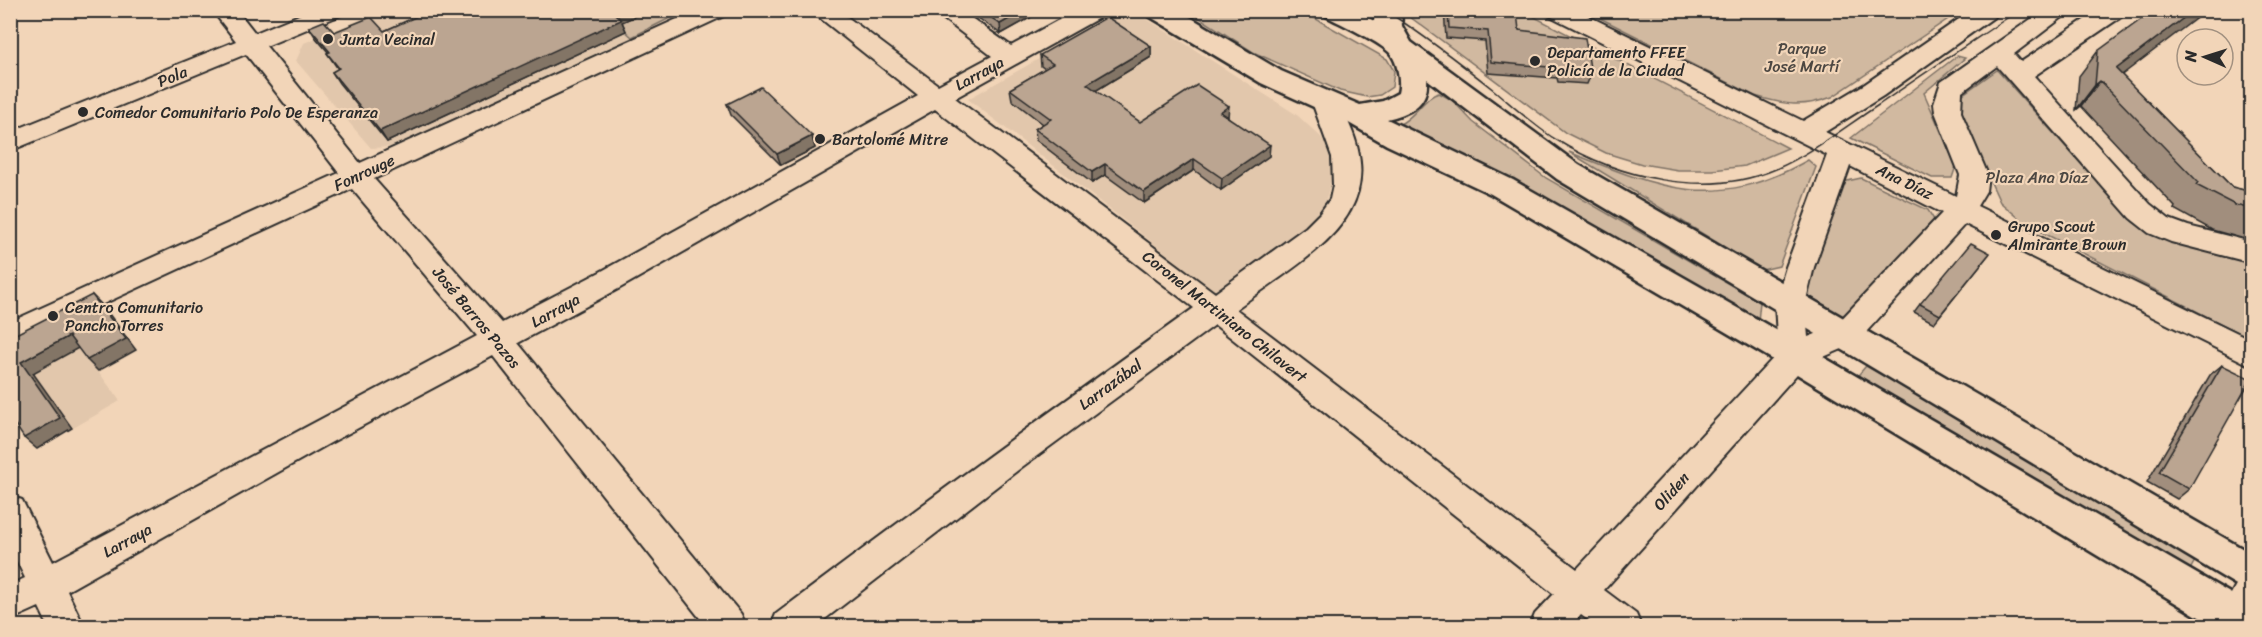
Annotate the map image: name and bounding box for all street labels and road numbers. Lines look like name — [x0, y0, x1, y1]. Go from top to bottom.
street label: Larraya — [949, 48, 1009, 99]
street label: Pola — [153, 57, 193, 96]
street label: Fonrouge — [329, 146, 400, 199]
street label: Ana Díaz — [1870, 155, 1939, 208]
street label: Coronel Martiniano Chilavert — [1136, 242, 1314, 391]
street label: José Barros Pazos — [424, 259, 529, 375]
street label: Larraya — [525, 285, 585, 336]
street label: Larrazábal — [1072, 351, 1149, 418]
street label: Oliden — [1646, 465, 1697, 518]
street label: Larraya — [97, 515, 157, 566]

